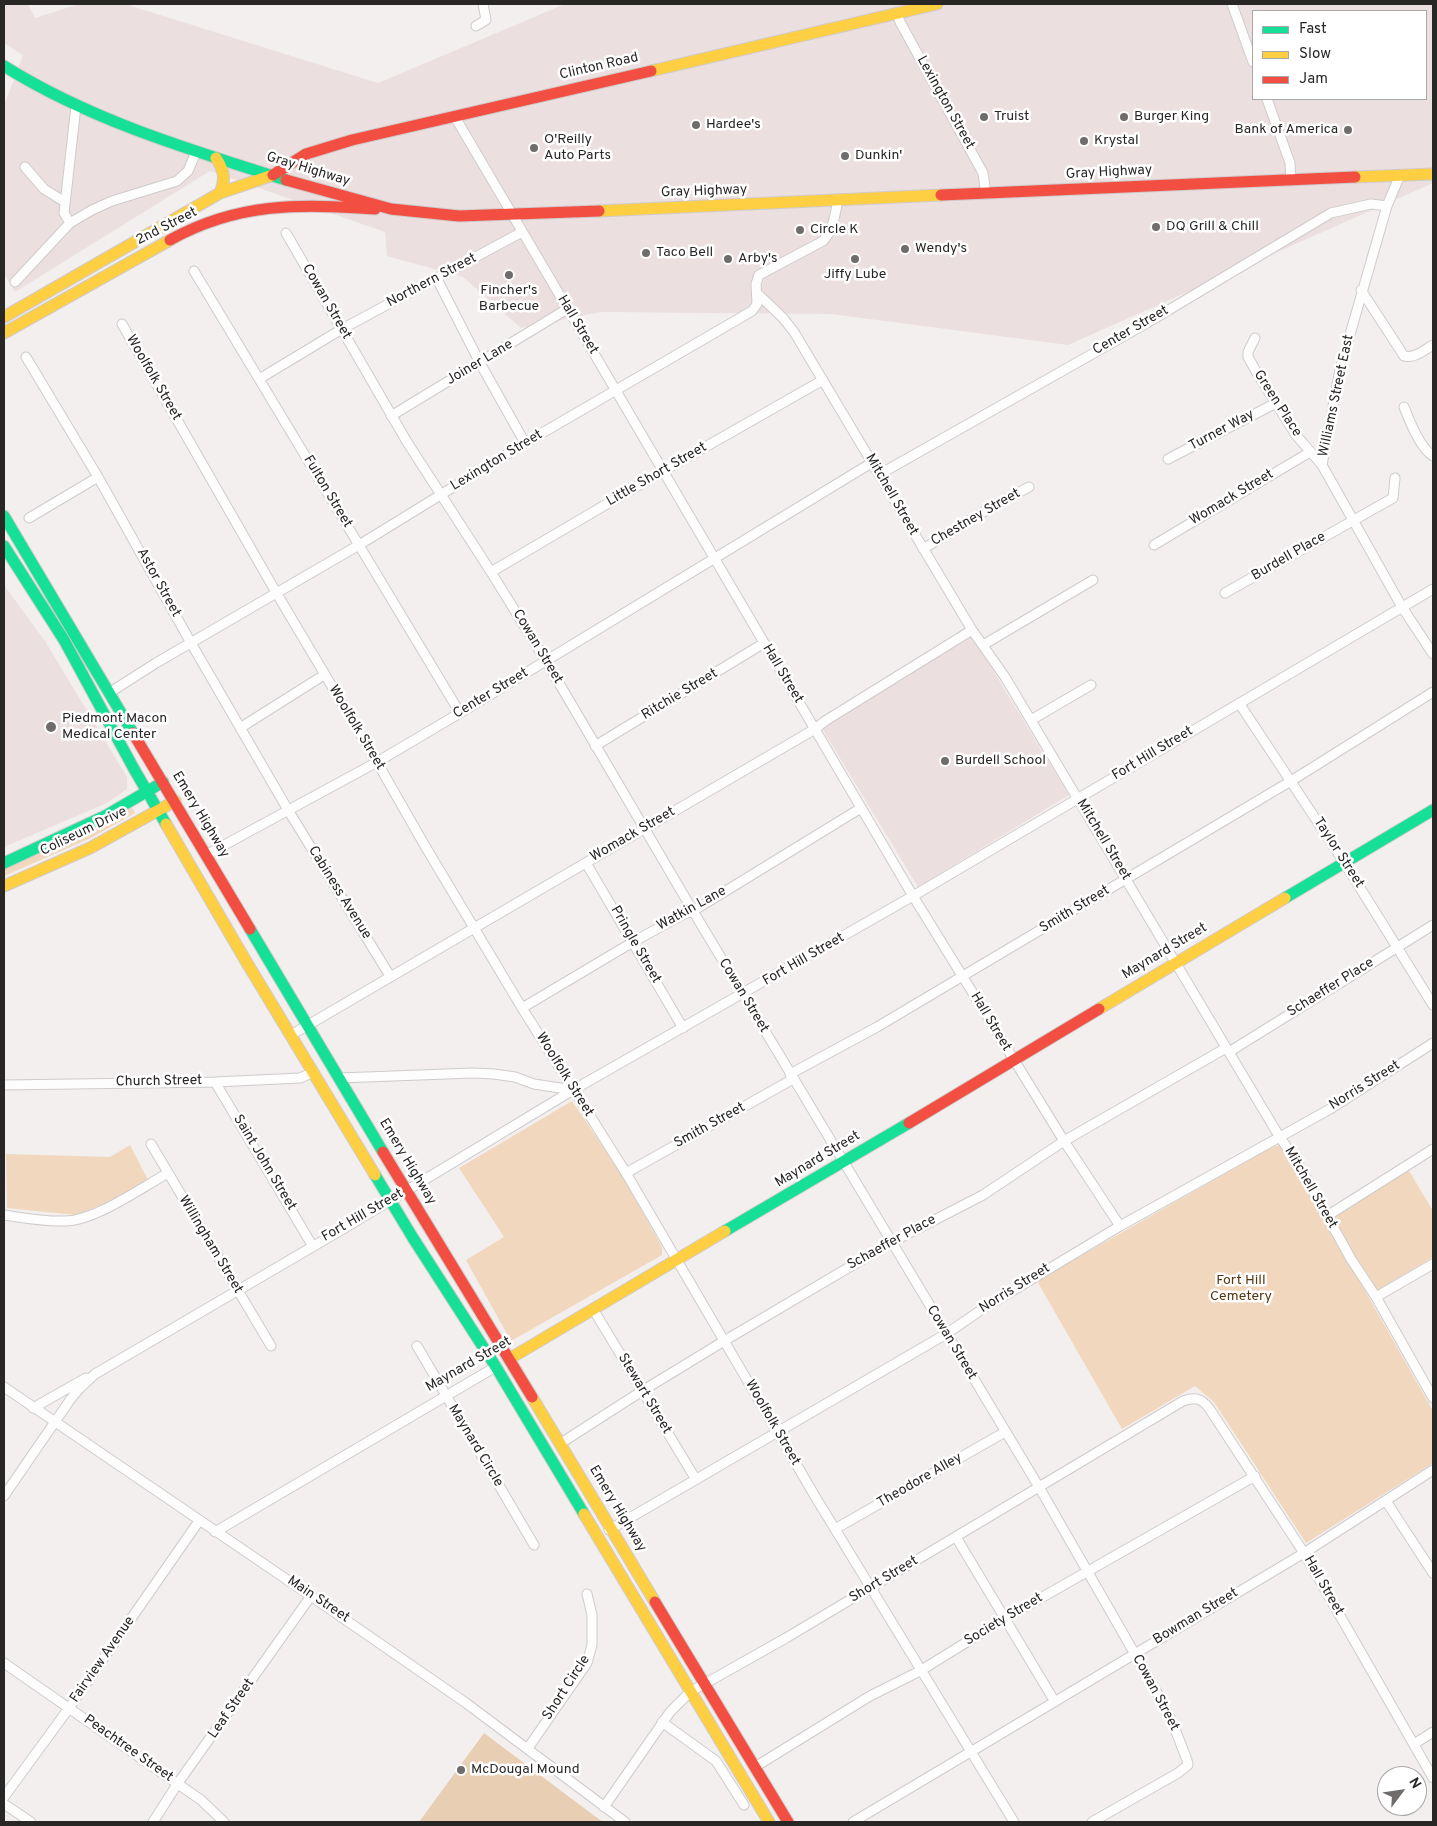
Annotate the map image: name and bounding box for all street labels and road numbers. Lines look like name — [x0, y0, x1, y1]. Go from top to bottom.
street label: Clinton Road — [558, 50, 640, 84]
street label: Lexington Street — [912, 53, 978, 153]
street label: Gray Highway — [264, 149, 352, 191]
street label: Gray Highway — [1065, 162, 1153, 184]
street label: Gray Highway — [661, 182, 747, 202]
street label: 2nd Street — [134, 204, 200, 250]
street label: Northern Street — [384, 250, 480, 312]
street label: Cowan Street — [298, 261, 354, 343]
street label: Hall Street — [553, 292, 601, 358]
street label: Center Street — [1090, 303, 1172, 359]
street label: Woolfolk Street — [122, 332, 184, 424]
street label: Williams Street East — [1316, 333, 1358, 459]
street label: Joiner Lane — [444, 337, 516, 389]
street label: Green Place — [1249, 368, 1305, 440]
street label: Turner Way — [1186, 407, 1258, 455]
street label: Lexington Street — [448, 427, 546, 495]
street label: Little Short Street — [604, 439, 710, 511]
street label: Mitchell Street — [861, 451, 921, 539]
street label: Fulton Street — [299, 453, 355, 531]
street label: Womack Street — [1187, 466, 1277, 530]
street label: Chestney Street — [928, 486, 1024, 550]
street label: Burdell Place — [1249, 529, 1329, 585]
street label: Astor Street — [132, 546, 184, 620]
street label: Cowan Street — [508, 607, 566, 687]
street label: Hall Street — [758, 641, 806, 707]
street label: Center Street — [450, 665, 532, 723]
street label: Ritchie Street — [639, 666, 721, 724]
street label: Woolfolk Street — [324, 683, 388, 773]
street label: Fort Hill Street — [1110, 723, 1196, 785]
street label: Emery Highway — [168, 769, 232, 861]
street label: Mitchell Street — [1072, 796, 1134, 884]
street label: Coliseum Drive — [38, 804, 130, 860]
street label: Womack Street — [588, 804, 678, 866]
street label: Taylor Street — [1309, 815, 1367, 891]
street label: Cabiness Avenue — [304, 843, 374, 943]
street label: Watkin Lane — [654, 883, 730, 935]
street label: Smith Street — [1037, 883, 1113, 937]
street label: Pringle Street — [606, 903, 664, 987]
street label: Maynard Street — [1120, 920, 1210, 984]
street label: Fort Hill Street — [760, 930, 848, 990]
street label: Schaeffer Place — [1285, 955, 1377, 1021]
street label: Cowan Street — [714, 956, 772, 1036]
street label: Hall Street — [966, 989, 1014, 1055]
street label: Woolfolk Street — [531, 1030, 597, 1120]
street label: Norris Street — [1326, 1058, 1404, 1114]
street label: Church Street — [115, 1073, 203, 1091]
street label: Smith Street — [672, 1100, 748, 1152]
street label: Saint John Street — [229, 1112, 299, 1214]
street label: Emery Highway — [375, 1116, 439, 1208]
street label: Maynard Street — [773, 1128, 863, 1192]
street label: Mitchell Street — [1280, 1144, 1340, 1232]
street label: Fort Hill Street — [319, 1186, 407, 1246]
street label: Willingham Street — [174, 1193, 246, 1297]
street label: Schaeffer Place — [845, 1212, 939, 1274]
street label: Norris Street — [976, 1261, 1054, 1317]
street label: Cowan Street — [922, 1303, 980, 1383]
street label: Maynard Street — [423, 1334, 515, 1396]
street label: Stewart Street — [613, 1351, 675, 1437]
street label: Woolfolk Street — [741, 1377, 803, 1469]
street label: Maynard Circle — [444, 1402, 506, 1490]
street label: Theodore Alley — [875, 1450, 965, 1512]
street label: Emery Highway — [585, 1463, 649, 1555]
street label: Short Street — [847, 1553, 921, 1607]
street label: Hall Street — [1299, 1553, 1347, 1619]
street label: Main Street — [284, 1573, 352, 1627]
street label: Bowman Street — [1150, 1585, 1242, 1649]
street label: Society Street — [962, 1590, 1046, 1650]
street label: Fairview Avenue — [67, 1614, 139, 1706]
street label: Short Circle — [540, 1652, 594, 1724]
street label: Cowan Street — [1128, 1652, 1182, 1734]
street label: Leaf Street — [205, 1676, 259, 1742]
street label: Peachtree Street — [80, 1712, 176, 1786]

